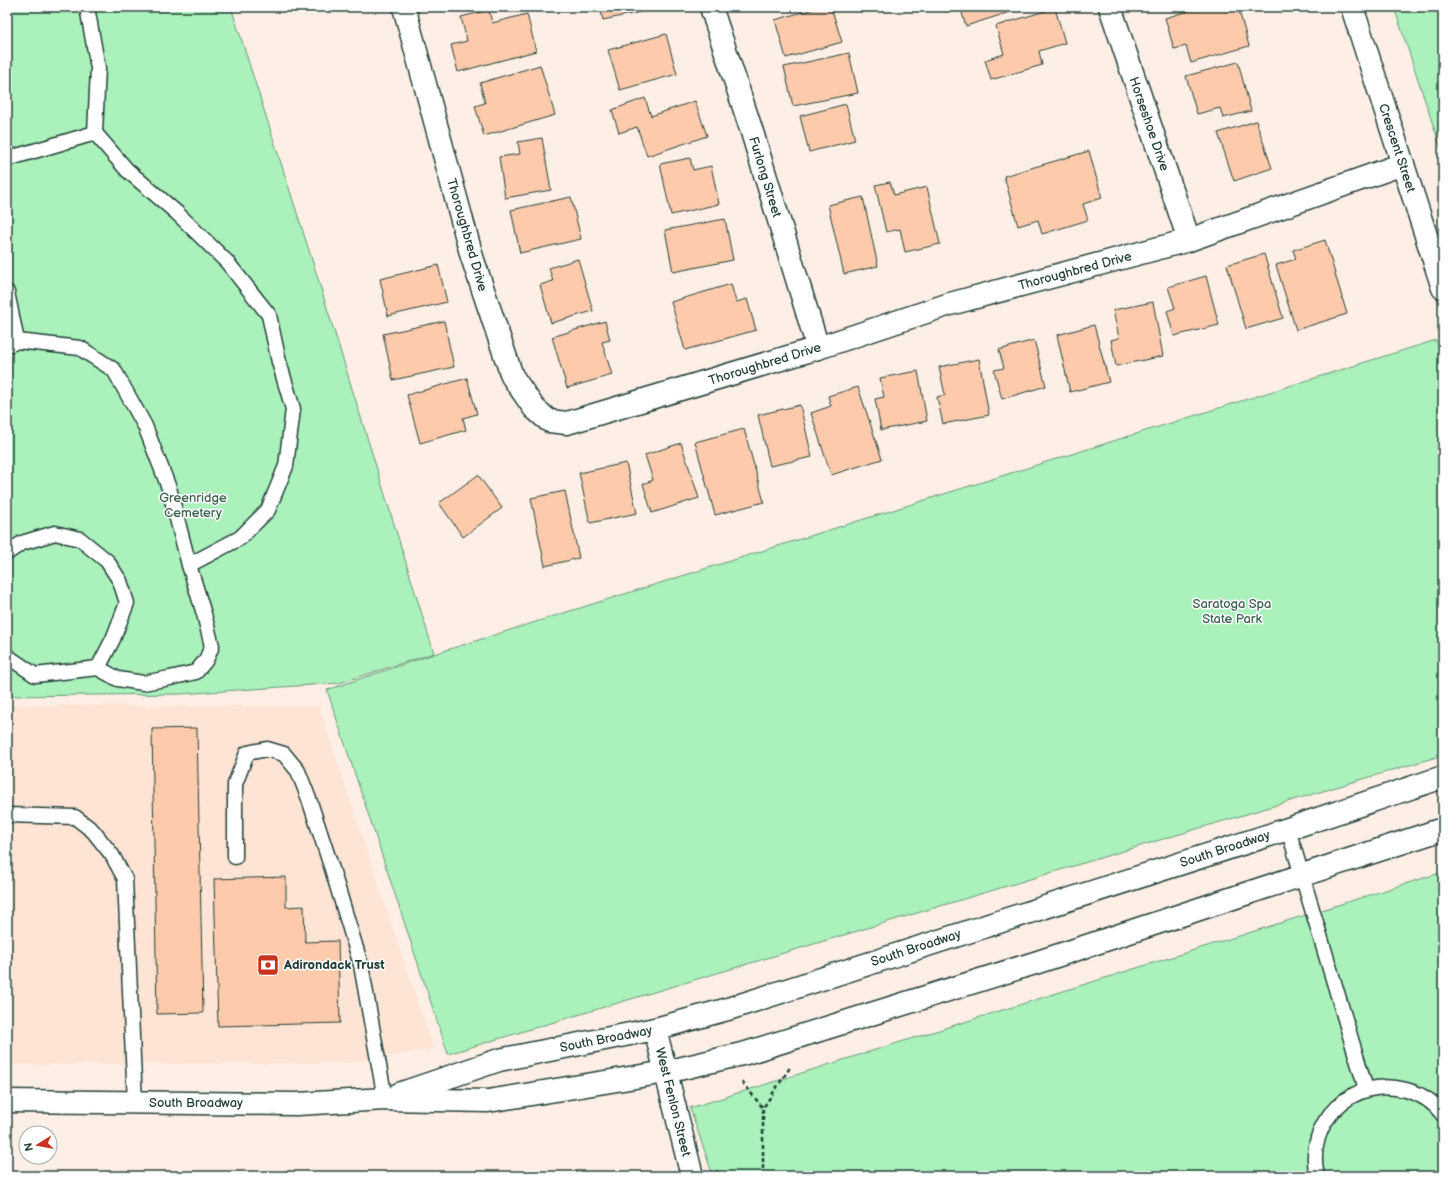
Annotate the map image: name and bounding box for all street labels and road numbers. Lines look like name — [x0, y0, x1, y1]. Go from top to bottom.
street label: Horseshoe Drive — [1125, 75, 1173, 173]
street label: Crescent Street — [1375, 101, 1419, 195]
street label: Furlong Street — [745, 135, 785, 219]
street label: Thoroughbred Drive — [443, 177, 491, 294]
street label: Thoroughbred Drive — [1017, 248, 1134, 294]
street label: Thoroughbred Drive — [707, 339, 823, 389]
street label: South Broadway — [1178, 827, 1272, 871]
street label: South Broadway — [869, 926, 963, 970]
street label: South Broadway — [558, 1022, 654, 1056]
street label: West Fenlon Street — [652, 1046, 694, 1158]
street label: South Broadway — [149, 1095, 243, 1111]

